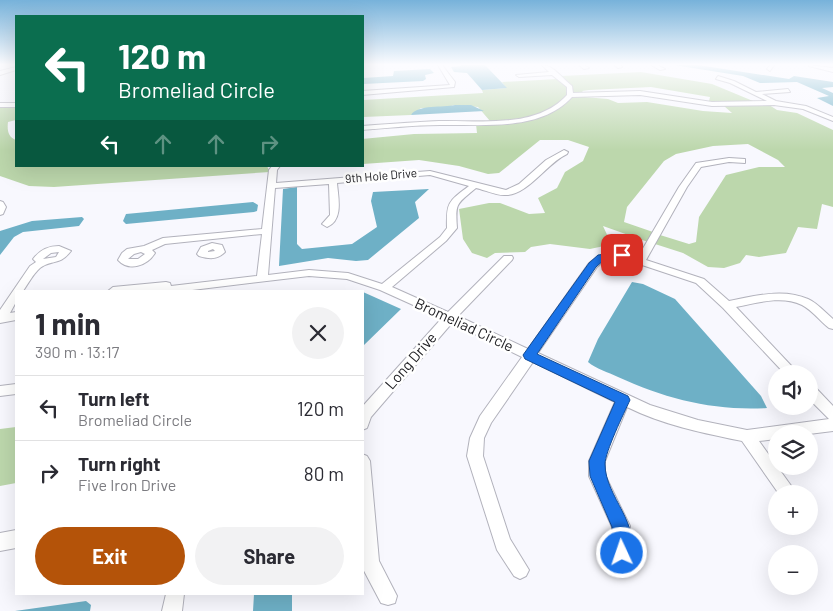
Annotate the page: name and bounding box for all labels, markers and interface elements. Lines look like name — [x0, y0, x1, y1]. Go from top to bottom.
text: 120 m — [118, 34, 206, 76]
icon: left — [35, 35, 100, 100]
text: Bromeliad Circle — [118, 76, 275, 102]
icon: left — [96, 130, 124, 158]
icon: ahead — [149, 130, 177, 158]
icon: ahead — [202, 130, 230, 158]
icon: right — [255, 130, 283, 158]
street label: 9th Hole Drive — [344, 165, 417, 185]
pin — [601, 234, 643, 276]
icon: arrive — [608, 241, 636, 269]
street label: Bromeliad Circle — [412, 293, 517, 355]
text: 1 min — [35, 305, 101, 341]
button: close — [292, 307, 344, 359]
street label: Long Drive — [381, 328, 440, 392]
text: 390 m · 13:17 — [35, 342, 119, 361]
map controls — [768, 365, 818, 595]
button: sound — [768, 365, 818, 415]
text: Turn left — [78, 387, 149, 410]
icon: left — [35, 394, 63, 422]
text: 120 m — [297, 397, 344, 420]
text: Bromeliad Circle — [78, 410, 192, 429]
button: layers — [768, 425, 818, 475]
text: Turn right — [78, 452, 160, 475]
icon: right — [35, 459, 63, 487]
text: 80 m — [304, 462, 344, 485]
text: Five Iron Drive — [78, 475, 176, 494]
button: + — [768, 485, 818, 535]
position arrow — [595, 526, 647, 578]
button: Exit — [35, 527, 185, 585]
button: Share — [195, 527, 344, 585]
button: − — [768, 545, 818, 595]

